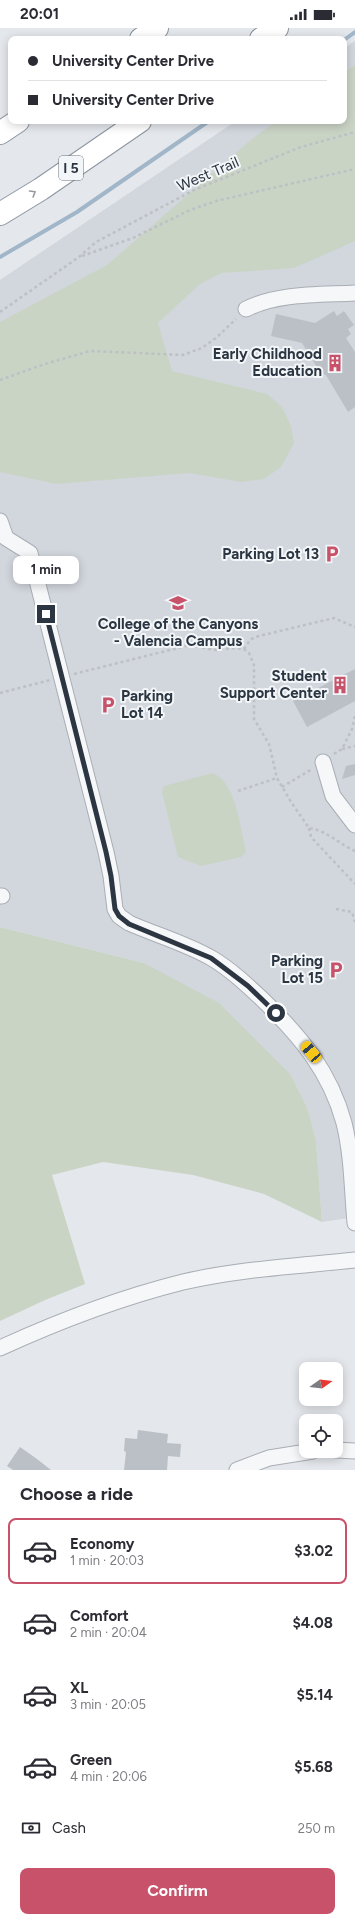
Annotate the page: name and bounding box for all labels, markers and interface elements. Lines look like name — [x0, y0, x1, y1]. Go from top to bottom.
text: 20:01 — [20, 5, 59, 23]
text: University Center Drive — [52, 52, 214, 70]
text: University Center Drive — [52, 91, 214, 109]
street label: West Trail — [174, 153, 242, 195]
road number: I 5 — [59, 156, 83, 180]
one-way arrow — [29, 191, 36, 198]
place label: Early Childhood Education — [213, 345, 322, 380]
building icon: Early Childhood Education — [325, 353, 345, 373]
parking icon: Parking Lot 13 — [322, 544, 342, 564]
place label: Parking Lot 13 — [222, 545, 319, 563]
callout: 1 min — [13, 556, 79, 584]
text: 1 min — [31, 562, 61, 577]
school or university icon: College of the Canyons - Valencia Campus — [168, 593, 188, 613]
route end — [37, 605, 55, 623]
place label: College of the Canyons - Valencia Campus — [98, 615, 258, 650]
place label: Student Support Center — [220, 667, 327, 702]
building icon: Student Support Center — [330, 675, 350, 695]
place label: Parking Lot 14 — [121, 687, 173, 722]
parking icon: Parking Lot 14 — [98, 695, 118, 715]
place label: Parking Lot 15 — [271, 952, 323, 987]
parking icon: Parking Lot 15 — [326, 960, 346, 980]
route start — [267, 1004, 285, 1022]
car — [299, 1039, 323, 1065]
north arrow — [299, 1362, 343, 1406]
map controls — [299, 1362, 343, 1458]
button: locate — [299, 1414, 343, 1458]
text: Choose a ride — [20, 1483, 133, 1505]
icon: car — [22, 1533, 58, 1569]
text: Economy — [70, 1535, 135, 1553]
text: $3.02 — [294, 1542, 333, 1560]
text: 1 min · 20:03 — [70, 1553, 144, 1568]
icon: car — [22, 1605, 58, 1641]
text: Comfort — [70, 1607, 129, 1625]
text: $4.08 — [293, 1614, 333, 1632]
text: 2 min · 20:04 — [70, 1625, 147, 1640]
icon: car — [22, 1677, 58, 1713]
text: XL — [70, 1679, 88, 1697]
text: $5.14 — [296, 1686, 333, 1704]
text: 3 min · 20:05 — [70, 1697, 146, 1712]
icon: car — [22, 1749, 58, 1785]
text: Green — [70, 1751, 112, 1769]
text: $5.68 — [294, 1758, 333, 1776]
text: 4 min · 20:06 — [70, 1769, 147, 1784]
icon: cash — [20, 1817, 42, 1839]
text: Cash — [52, 1819, 86, 1837]
text: 250 m — [298, 1821, 335, 1836]
button: Confirm — [20, 1868, 335, 1914]

